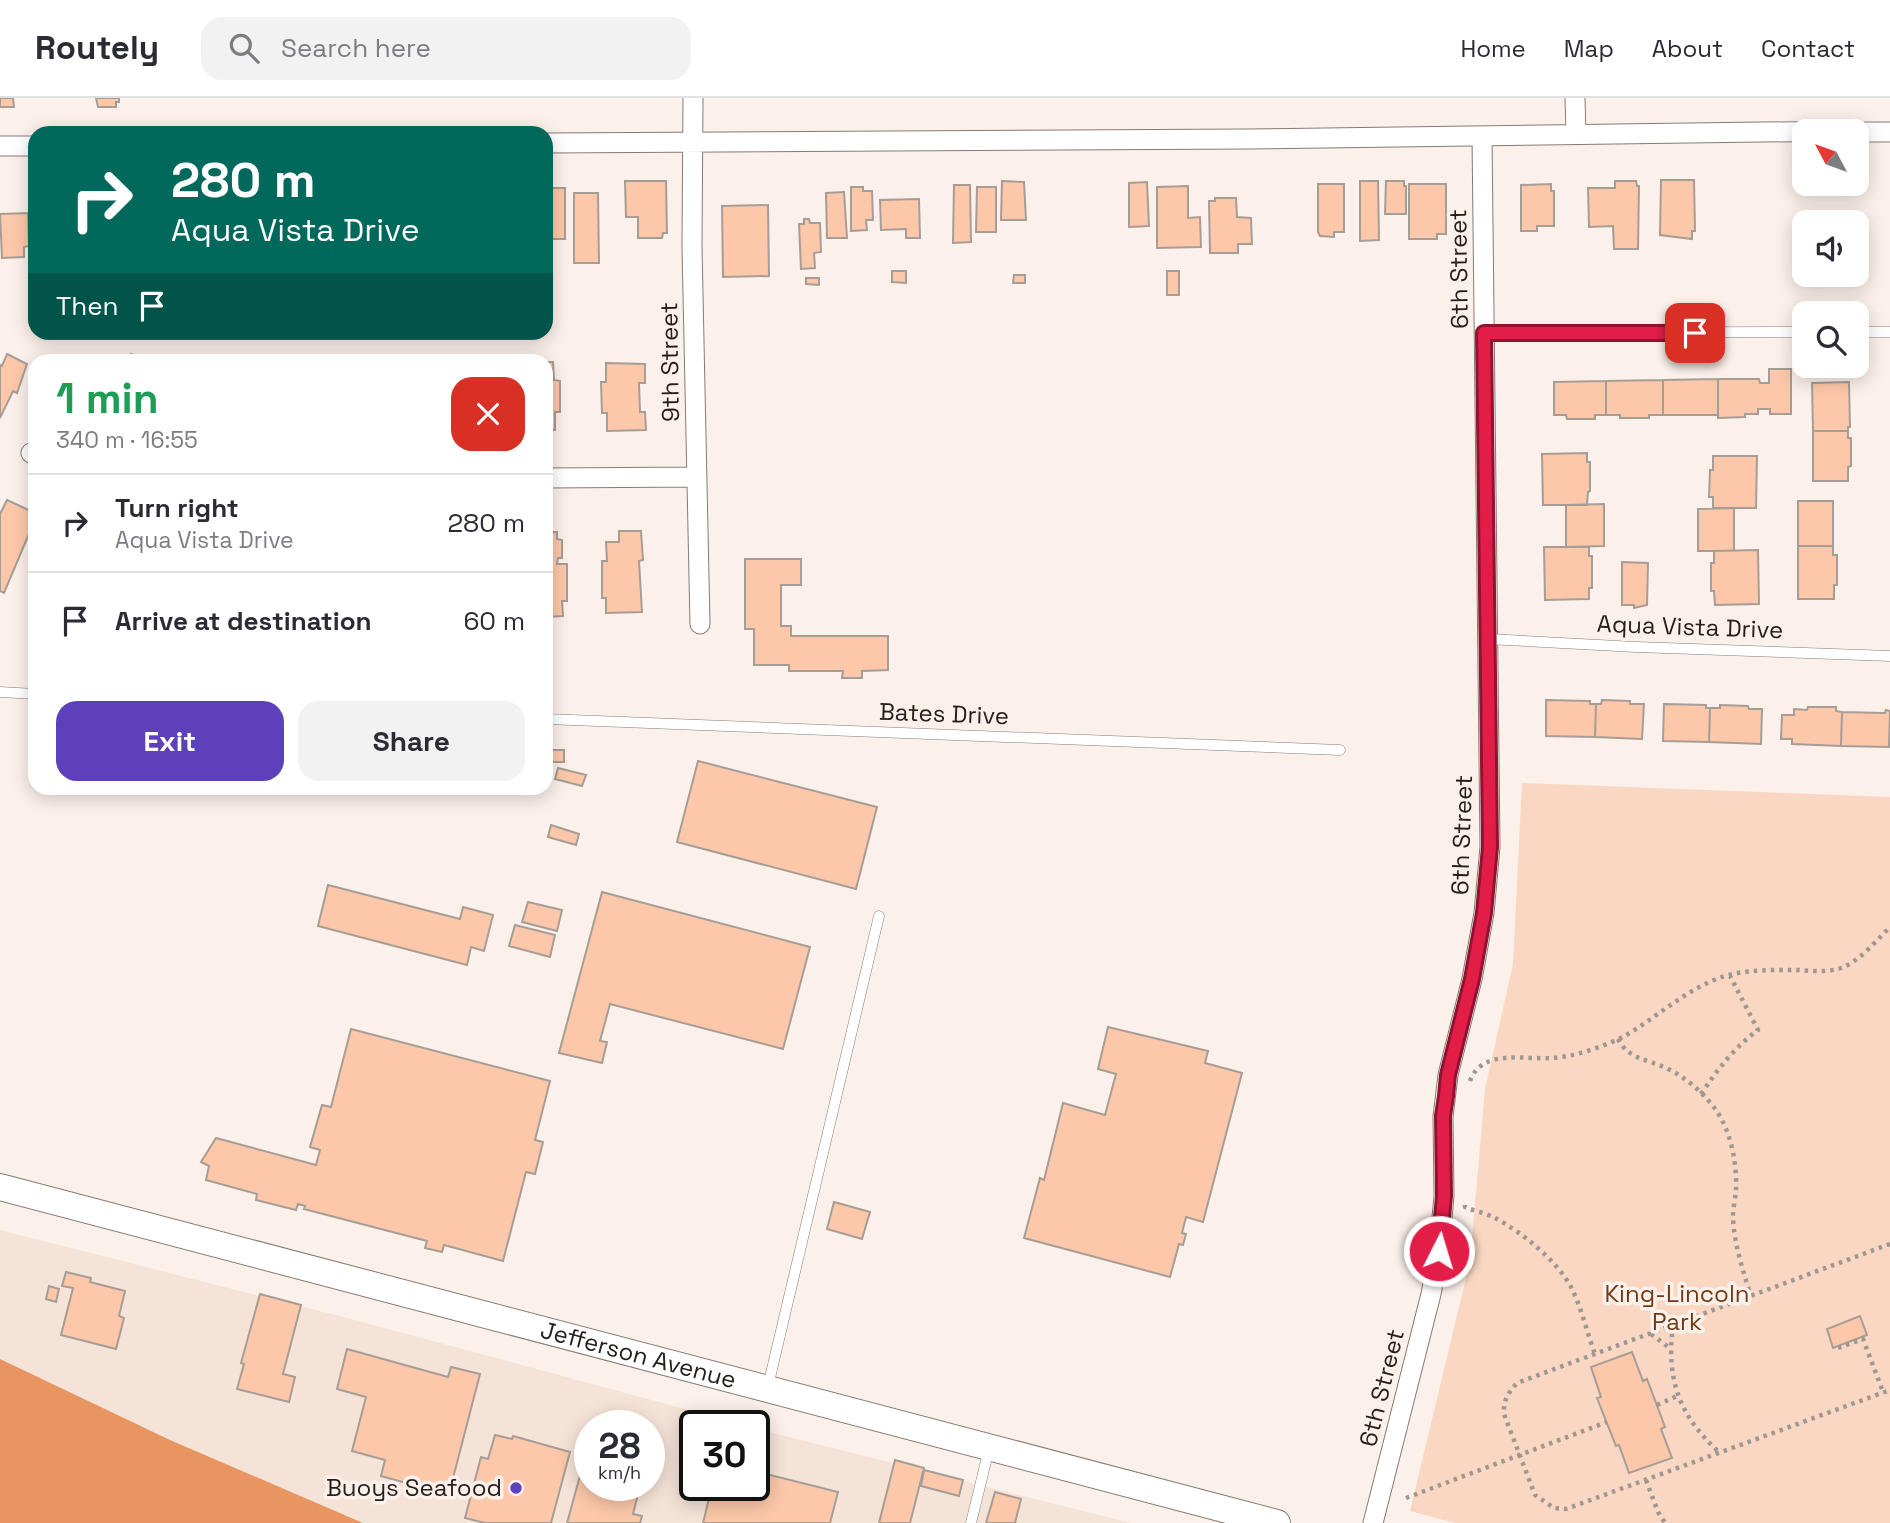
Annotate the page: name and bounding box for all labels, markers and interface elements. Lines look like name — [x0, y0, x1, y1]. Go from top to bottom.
search box — [201, 17, 691, 80]
text: Routely — [35, 27, 159, 69]
icon: search — [225, 29, 263, 67]
text: Search here — [281, 31, 431, 65]
text: Home — [1460, 33, 1526, 64]
text: Map — [1564, 33, 1614, 64]
text: About — [1652, 33, 1723, 64]
text: Contact — [1761, 33, 1855, 64]
north arrow — [1792, 119, 1869, 196]
map controls — [1792, 119, 1869, 378]
text: 280 m — [171, 149, 316, 211]
icon: right — [56, 154, 147, 245]
street label: 6th Street — [1442, 209, 1475, 329]
text: Aqua Vista Drive — [171, 210, 420, 250]
button: sound — [1792, 210, 1869, 287]
icon: arrive — [133, 287, 171, 325]
text: Then — [56, 289, 119, 323]
button: search — [1792, 301, 1869, 378]
street label: 9th Street — [653, 302, 686, 422]
pin — [1665, 303, 1725, 363]
icon: arrive — [1676, 314, 1714, 352]
text: 1 min — [56, 372, 159, 425]
button: close — [451, 377, 525, 451]
text: 340 m · 16:55 — [56, 425, 198, 455]
text: Turn right — [115, 491, 239, 525]
icon: right — [56, 504, 94, 542]
text: 280 m — [447, 506, 525, 540]
text: Aqua Vista Drive — [115, 525, 294, 555]
icon: arrive — [56, 602, 94, 640]
text: Arrive at destination — [115, 604, 372, 638]
text: 60 m — [463, 604, 525, 638]
street label: Aqua Vista Drive — [1596, 608, 1784, 645]
street label: Bates Drive — [879, 696, 1010, 731]
button: Exit — [56, 701, 284, 781]
button: Share — [298, 701, 525, 781]
street label: 6th Street — [1444, 775, 1479, 895]
position arrow — [1402, 1214, 1476, 1288]
park label: King-Lincoln Park — [1604, 1278, 1750, 1337]
street label: Jefferson Avenue — [537, 1314, 740, 1395]
street label: 6th Street — [1352, 1326, 1411, 1450]
speed limit sign: 30 — [679, 1410, 770, 1501]
text: 28 — [599, 1424, 640, 1468]
text: km/h — [598, 1461, 641, 1484]
place label: Buoys Seafood — [326, 1472, 502, 1503]
marker: Buoys Seafood — [508, 1480, 524, 1496]

